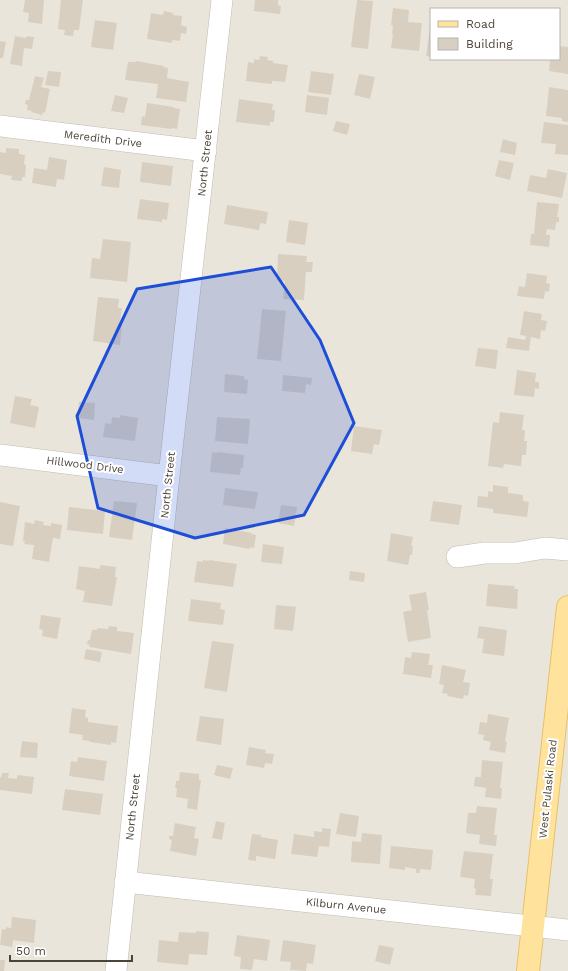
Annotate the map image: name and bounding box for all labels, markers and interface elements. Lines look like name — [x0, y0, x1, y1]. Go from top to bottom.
legend — [430, 8, 560, 60]
text: Road — [466, 17, 495, 31]
text: Building — [466, 37, 513, 51]
street label: Meredith Drive — [63, 128, 143, 150]
street label: North Street — [195, 129, 215, 197]
street label: North Street — [158, 451, 178, 519]
street label: Hillwood Drive — [46, 454, 124, 476]
street label: West Pulaski Road — [536, 739, 560, 839]
street label: North Street — [123, 773, 143, 841]
street label: Kilburn Avenue — [305, 895, 387, 917]
scale bar — [10, 937, 132, 963]
text: 50 m — [16, 944, 46, 958]

